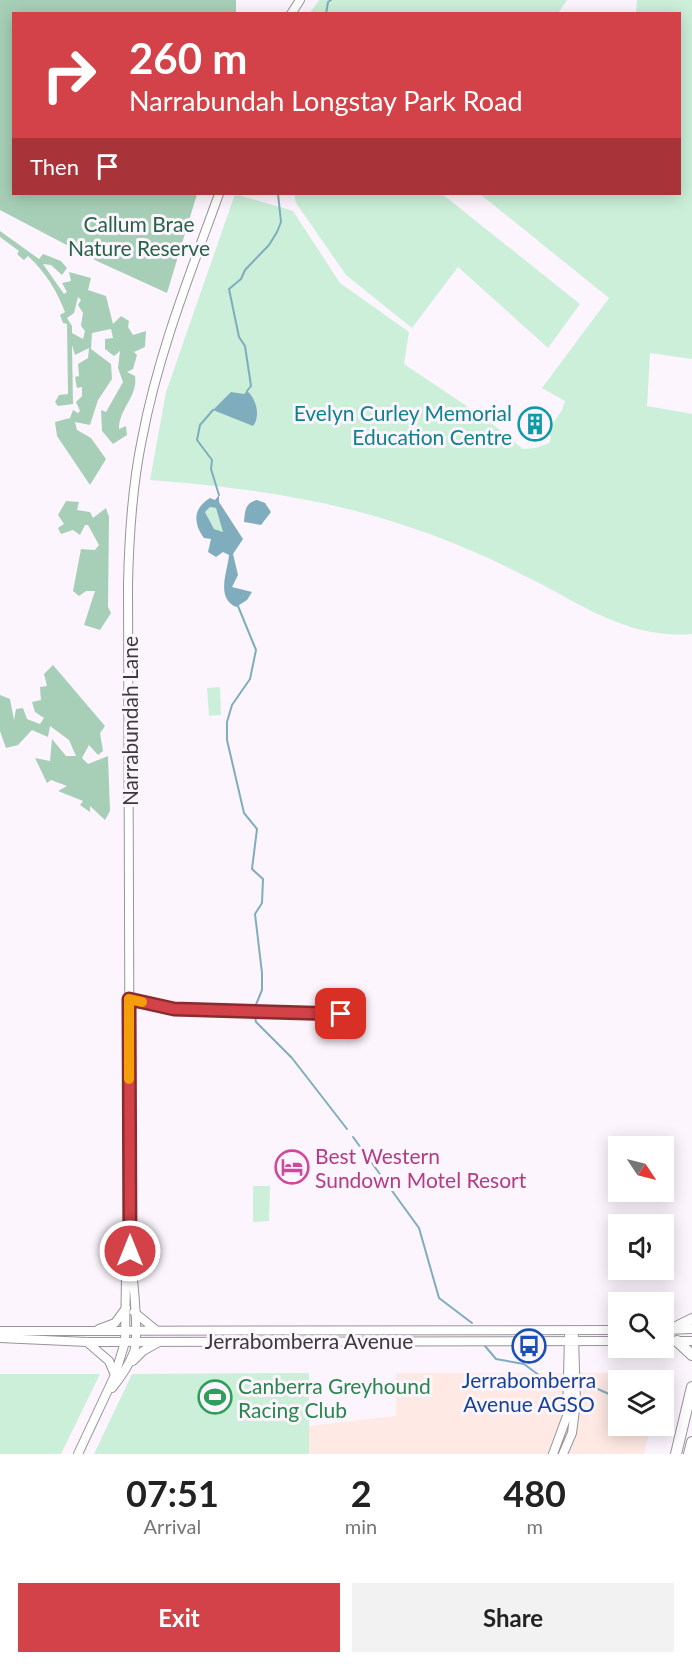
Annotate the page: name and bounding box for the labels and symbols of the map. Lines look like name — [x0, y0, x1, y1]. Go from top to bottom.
park label: Callum Brae Nature Reserve — [68, 211, 210, 260]
place label: Evelyn Curley Memorial Education Centre — [294, 400, 512, 449]
building icon: Evelyn Curley Memorial Education Centre — [517, 406, 553, 442]
street label: Narrabundah Lane — [117, 636, 142, 806]
pin — [315, 988, 366, 1039]
north arrow — [608, 1136, 674, 1202]
place label: Best Western Sundown Motel Resort — [315, 1143, 527, 1192]
hotel icon: Best Western Sundown Motel Resort — [274, 1149, 310, 1185]
position arrow — [98, 1219, 162, 1283]
street label: Jerrabomberra Avenue — [205, 1328, 413, 1353]
bus stop icon: Jerrabomberra Avenue AGSO — [511, 1328, 547, 1364]
place label: Jerrabomberra Avenue AGSO — [462, 1367, 596, 1416]
place label: Canberra Greyhound Racing Club — [238, 1373, 431, 1422]
sports icon: Canberra Greyhound Racing Club — [197, 1379, 233, 1415]

